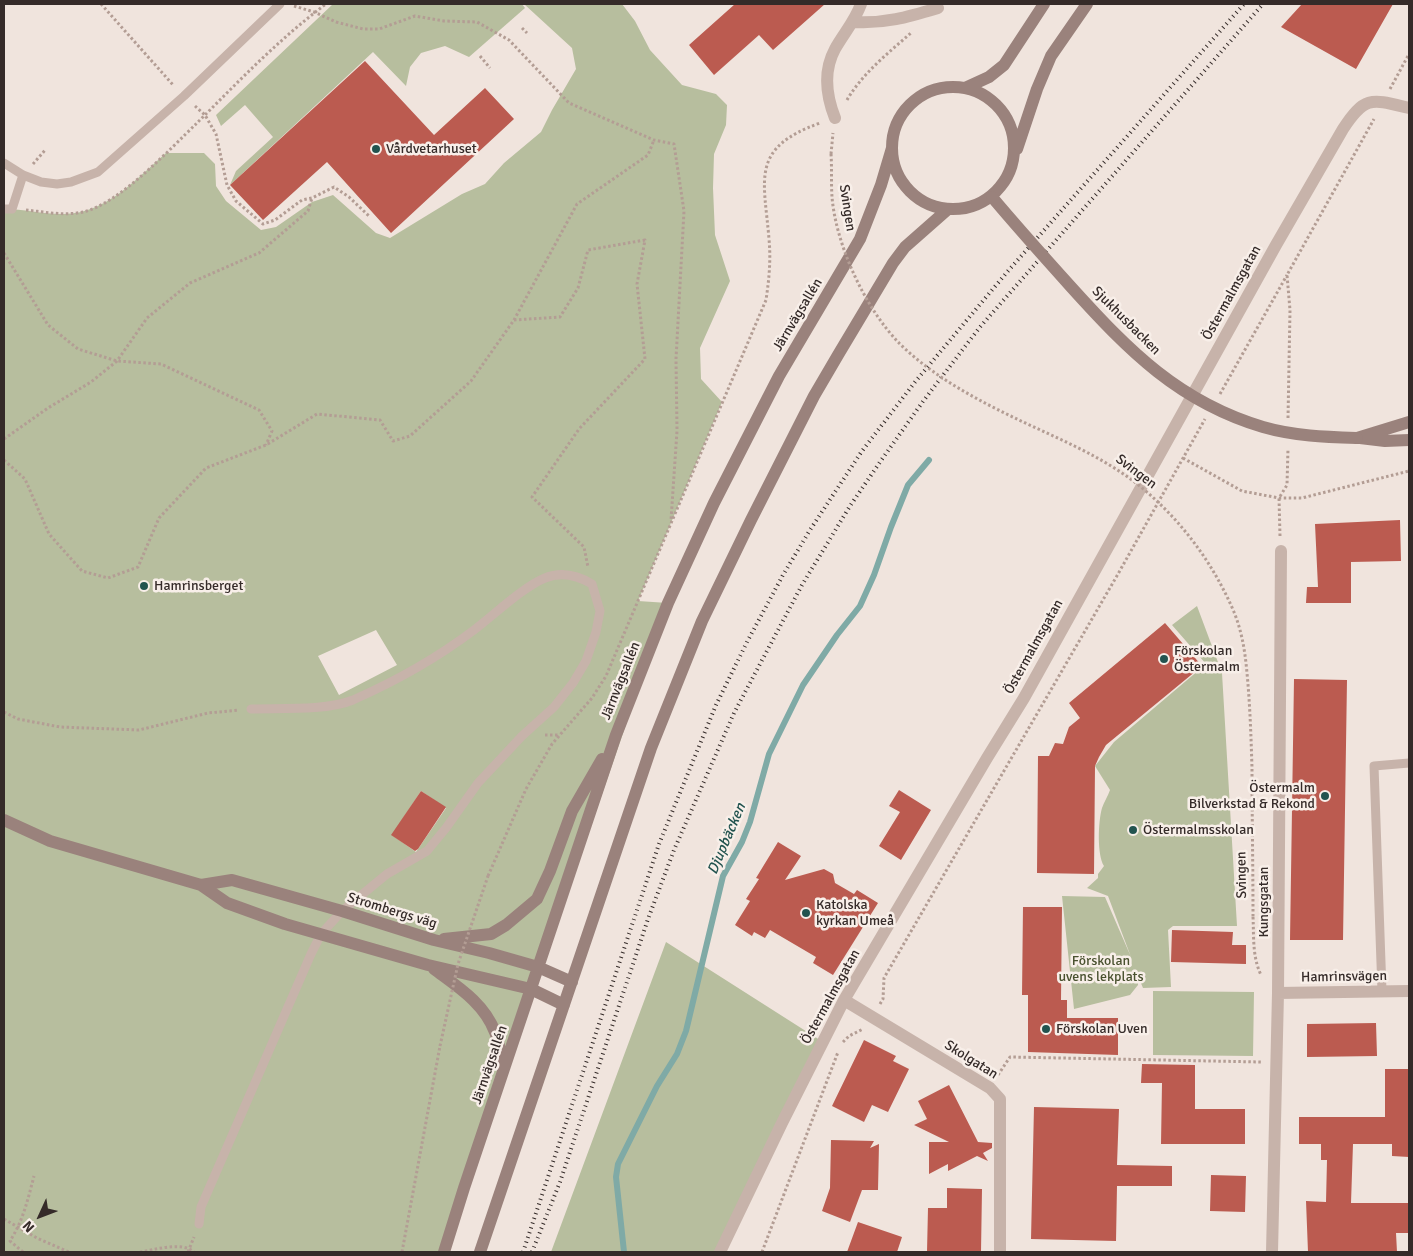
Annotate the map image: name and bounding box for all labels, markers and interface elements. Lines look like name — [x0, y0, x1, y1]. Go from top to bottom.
place label: Vårdvetarhuset — [386, 141, 477, 157]
marker: Vårdvetarhuset — [370, 143, 382, 155]
street label: Svingen — [835, 183, 859, 233]
street label: Östermalmsgatan — [1199, 243, 1265, 343]
street label: Järnvägsallén — [770, 275, 826, 355]
street label: Sjukhusbacken — [1088, 283, 1164, 359]
street label: Svingen — [1112, 451, 1160, 493]
place label: Hamrinsberget — [154, 578, 243, 594]
marker: Hamrinsberget — [138, 580, 150, 592]
street label: Östermalmsgatan — [1001, 597, 1067, 697]
street label: Järnvägsallén — [598, 640, 644, 722]
place label: Förskolan Östermalm — [1174, 643, 1240, 676]
marker: Förskolan Östermalm — [1158, 653, 1170, 665]
place label: Östermalm Bilverkstad & Rekond — [1189, 780, 1315, 812]
marker: Östermalm Bilverkstad & Rekond — [1319, 790, 1331, 802]
water label: Djupbäcken — [704, 801, 750, 877]
place label: Östermalmsskolan — [1143, 822, 1254, 838]
marker: Östermalmsskolan — [1127, 824, 1139, 836]
street label: Svingen — [1233, 851, 1251, 899]
street label: Kungsgatan — [1256, 867, 1272, 937]
street label: Strombergs väg — [345, 889, 439, 933]
place label: Katolska kyrkan Umeå — [816, 897, 894, 930]
marker: Katolska kyrkan Umeå — [800, 907, 812, 919]
street label: Östermalmsgatan — [798, 947, 864, 1047]
park label: Förskolan uvens lekplats — [1058, 953, 1144, 986]
street label: Hamrinsvägen — [1301, 968, 1387, 986]
place label: Förskolan Uven — [1056, 1021, 1148, 1037]
street label: Järnvägsallén — [469, 1023, 511, 1107]
marker: Förskolan Uven — [1040, 1023, 1052, 1035]
street label: Skolgatan — [941, 1037, 1001, 1083]
north arrow — [15, 1191, 65, 1241]
text: N — [19, 1217, 38, 1236]

